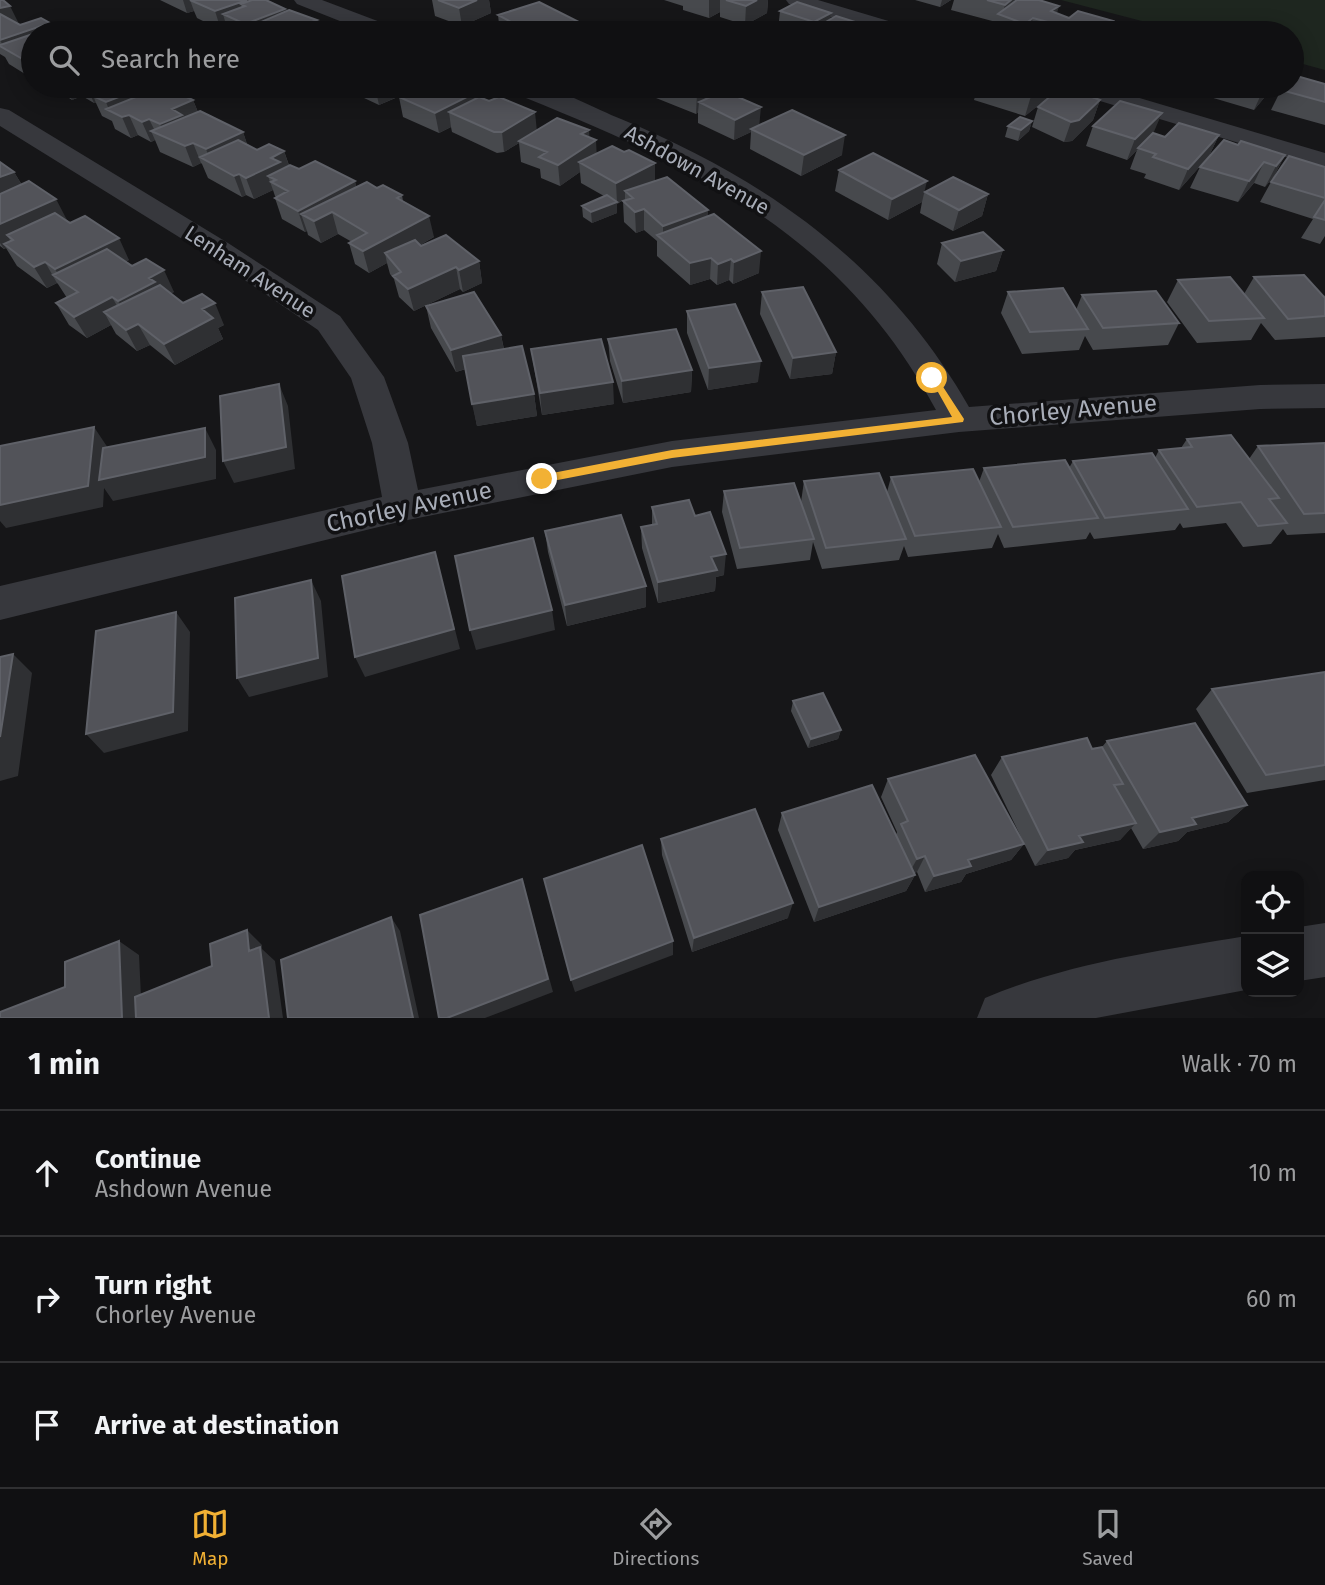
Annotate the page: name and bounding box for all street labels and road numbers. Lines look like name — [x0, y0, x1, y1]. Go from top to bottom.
street label: Ashdown Avenue — [620, 119, 774, 221]
street label: Lenham Avenue — [180, 220, 320, 324]
street label: Chorley Avenue — [988, 389, 1158, 431]
street label: Chorley Avenue — [324, 476, 494, 538]

